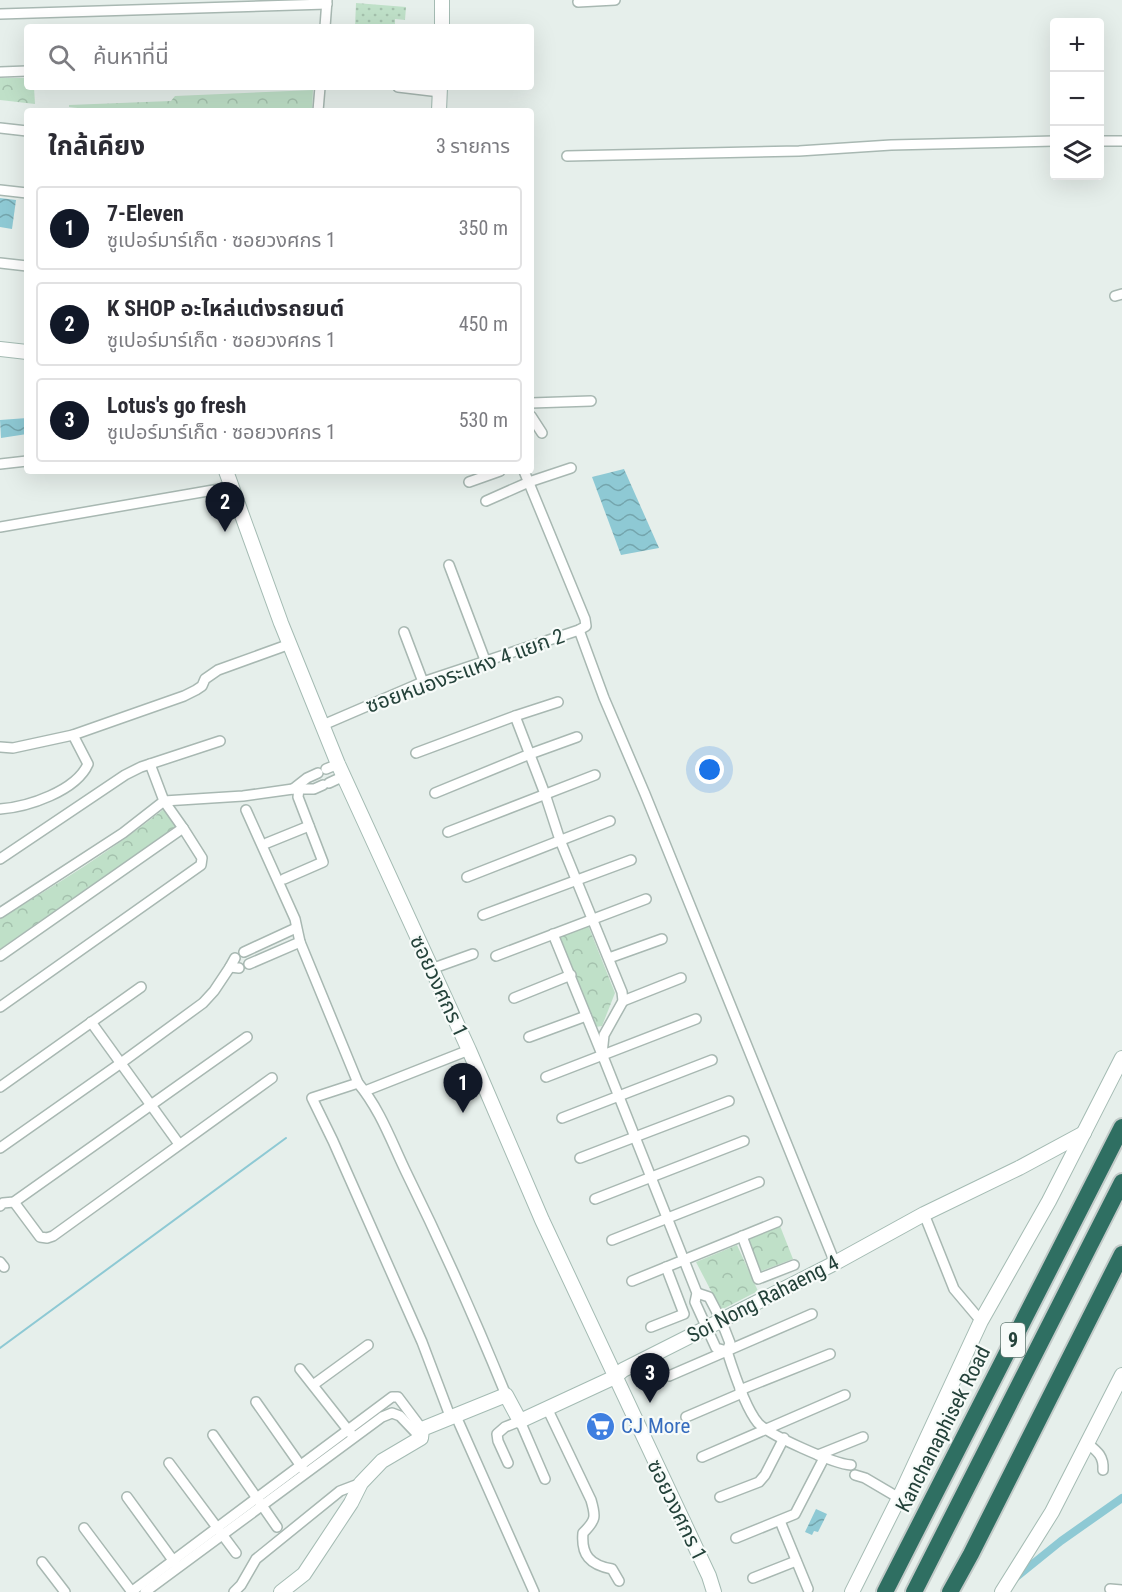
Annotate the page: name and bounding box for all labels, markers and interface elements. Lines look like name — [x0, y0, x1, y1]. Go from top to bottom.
map controls — [1050, 18, 1104, 180]
button: + — [1050, 18, 1104, 72]
search box — [24, 24, 534, 90]
icon: search — [45, 41, 78, 74]
text: ค้นหาที่นี่ — [93, 44, 169, 69]
button: − — [1050, 72, 1104, 126]
button: layers — [1050, 126, 1104, 180]
text: ใกล้เคียง — [48, 131, 145, 161]
text: 3 รายการ — [436, 134, 510, 158]
text: 7-Eleven — [107, 201, 184, 226]
text: 1 — [64, 216, 75, 240]
text: 350 m — [459, 216, 508, 240]
text: ซูเปอร์มาร์เก็ต · ซอยวงศกร 1 — [107, 228, 336, 252]
text: K SHOP อะไหล่แต่งรถยนต์ — [107, 296, 344, 321]
text: 2 — [64, 312, 75, 336]
text: 450 m — [459, 312, 508, 336]
text: ซูเปอร์มาร์เก็ต · ซอยวงศกร 1 — [107, 328, 336, 352]
text: Lotus's go fresh — [107, 393, 246, 418]
text: 3 — [64, 408, 75, 432]
text: 530 m — [459, 408, 508, 432]
text: ซูเปอร์มาร์เก็ต · ซอยวงศกร 1 — [107, 420, 336, 444]
pin: 2 — [206, 482, 244, 532]
street label: ซอยหนองระแหง 4 แยก 2 — [363, 624, 567, 718]
your location — [695, 755, 724, 784]
street label: ซอยวงศกร 1 — [405, 932, 473, 1040]
pin: 1 — [444, 1064, 482, 1113]
street label: Soi Nong Rahaeng 4 — [683, 1250, 843, 1348]
road number: 9 — [1001, 1323, 1025, 1357]
street label: Kanchanaphisek Road — [891, 1342, 995, 1516]
pin: 3 — [630, 1354, 670, 1403]
supermarket icon: CJ More — [584, 1410, 616, 1442]
place label: CJ More — [621, 1414, 690, 1438]
street label: ซอยวงศกร 1 — [642, 1456, 712, 1564]

